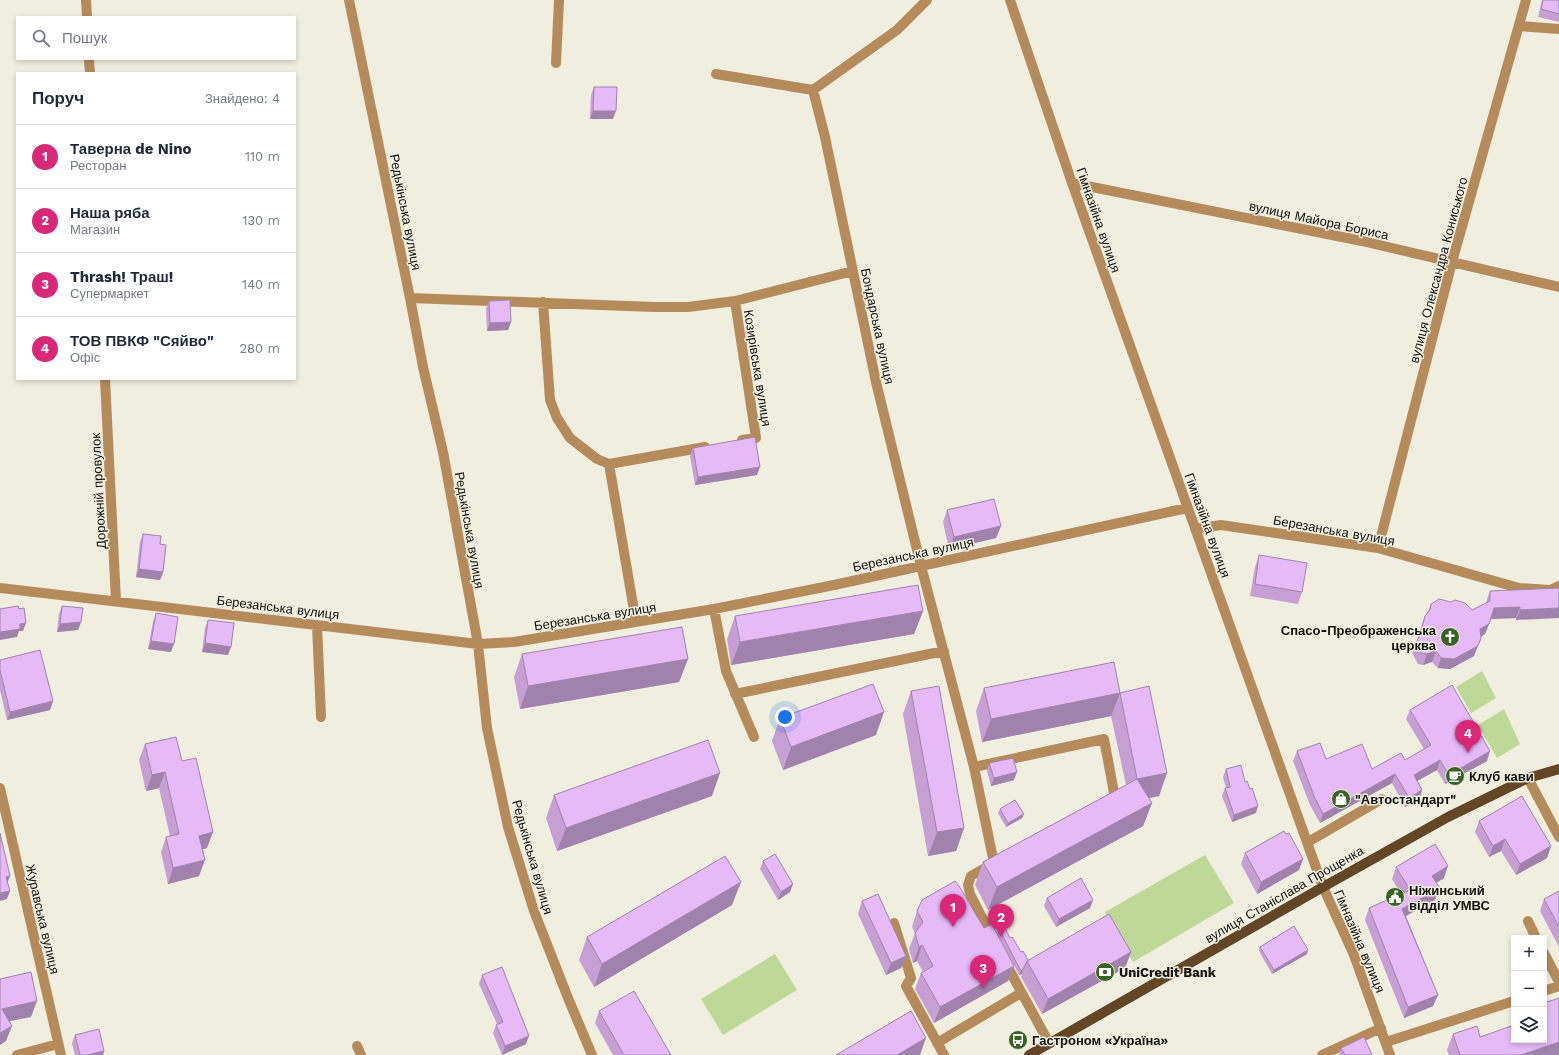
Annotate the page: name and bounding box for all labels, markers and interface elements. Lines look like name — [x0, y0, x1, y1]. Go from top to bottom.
search box — [16, 16, 296, 60]
icon: search — [30, 27, 52, 49]
text: Пошук — [62, 29, 107, 47]
text: Поруч — [32, 88, 84, 108]
text: Знайдено: 4 — [205, 91, 280, 106]
text: Таверна de Nino — [70, 140, 192, 158]
text: 1 — [42, 149, 48, 164]
text: 110 m — [245, 149, 280, 164]
street label: Редькінська вулиця — [387, 153, 424, 272]
text: Ресторан — [70, 158, 127, 173]
street label: Гімназійна вулиця — [1073, 166, 1124, 275]
street label: вулиця Олександра Кониського — [1406, 176, 1471, 365]
street label: вулиця Майора Бориса — [1248, 198, 1391, 243]
text: Наша ряба — [70, 204, 150, 222]
text: 2 — [41, 213, 49, 228]
text: 130 m — [242, 213, 280, 228]
text: Магазин — [70, 222, 120, 237]
street label: Бондарська вулиця — [858, 267, 897, 385]
text: Thrash! Траш! — [70, 268, 173, 286]
text: 3 — [41, 277, 49, 292]
text: 140 m — [242, 277, 280, 292]
text: Супермаркет — [70, 286, 149, 301]
street label: Козирівська вулиця — [741, 309, 774, 427]
text: ТОВ ПВКФ "Сяйво" — [70, 332, 214, 350]
text: 4 — [41, 341, 49, 356]
text: 280 m — [240, 341, 280, 356]
text: Офіс — [70, 350, 100, 365]
street label: Дорожній провулок — [88, 432, 109, 549]
street label: Редькінська вулиця — [452, 471, 487, 590]
street label: Гімназійна вулиця — [1182, 471, 1233, 580]
street label: Березанська вулиця — [1272, 512, 1396, 549]
street label: Березанська вулиця — [851, 534, 975, 575]
street label: Березанська вулиця — [216, 593, 340, 622]
street label: Березанська вулиця — [533, 599, 657, 634]
place label: Спасо-Преображенська церква — [1281, 623, 1437, 653]
church icon: Спасо-Преображенська церква — [1439, 626, 1461, 648]
your location — [775, 707, 795, 727]
pin: 4 — [1455, 720, 1481, 753]
cafe icon: Клуб кави — [1444, 765, 1466, 787]
place label: Клуб кави — [1469, 769, 1534, 784]
shop icon: "Автостандарт" — [1330, 788, 1352, 810]
place label: "Автостандарт" — [1355, 792, 1456, 807]
street label: Редькінська вулиця — [509, 798, 556, 916]
street label: вулиця Станіслава Прощенка — [1202, 842, 1367, 946]
street label: Журавська вулиця — [23, 863, 62, 976]
place label: Ніжинський відділ УМВС — [1409, 883, 1491, 913]
public building icon: Ніжинський відділ УМВС — [1384, 886, 1406, 908]
street label: Гімназійна вулиця — [1331, 888, 1388, 995]
pin: 1 — [940, 894, 966, 927]
pin: 2 — [988, 904, 1014, 937]
map controls — [1511, 935, 1547, 1043]
button: + — [1511, 935, 1547, 971]
pin: 3 — [970, 955, 996, 988]
bank icon: UniCredit Bank — [1094, 961, 1116, 983]
place label: UniCredit Bank — [1119, 965, 1217, 980]
button: − — [1511, 971, 1547, 1007]
button: layers — [1511, 1007, 1547, 1043]
bus stop icon: Гастроном «Україна» — [1007, 1029, 1029, 1051]
place label: Гастроном «Україна» — [1032, 1033, 1168, 1048]

